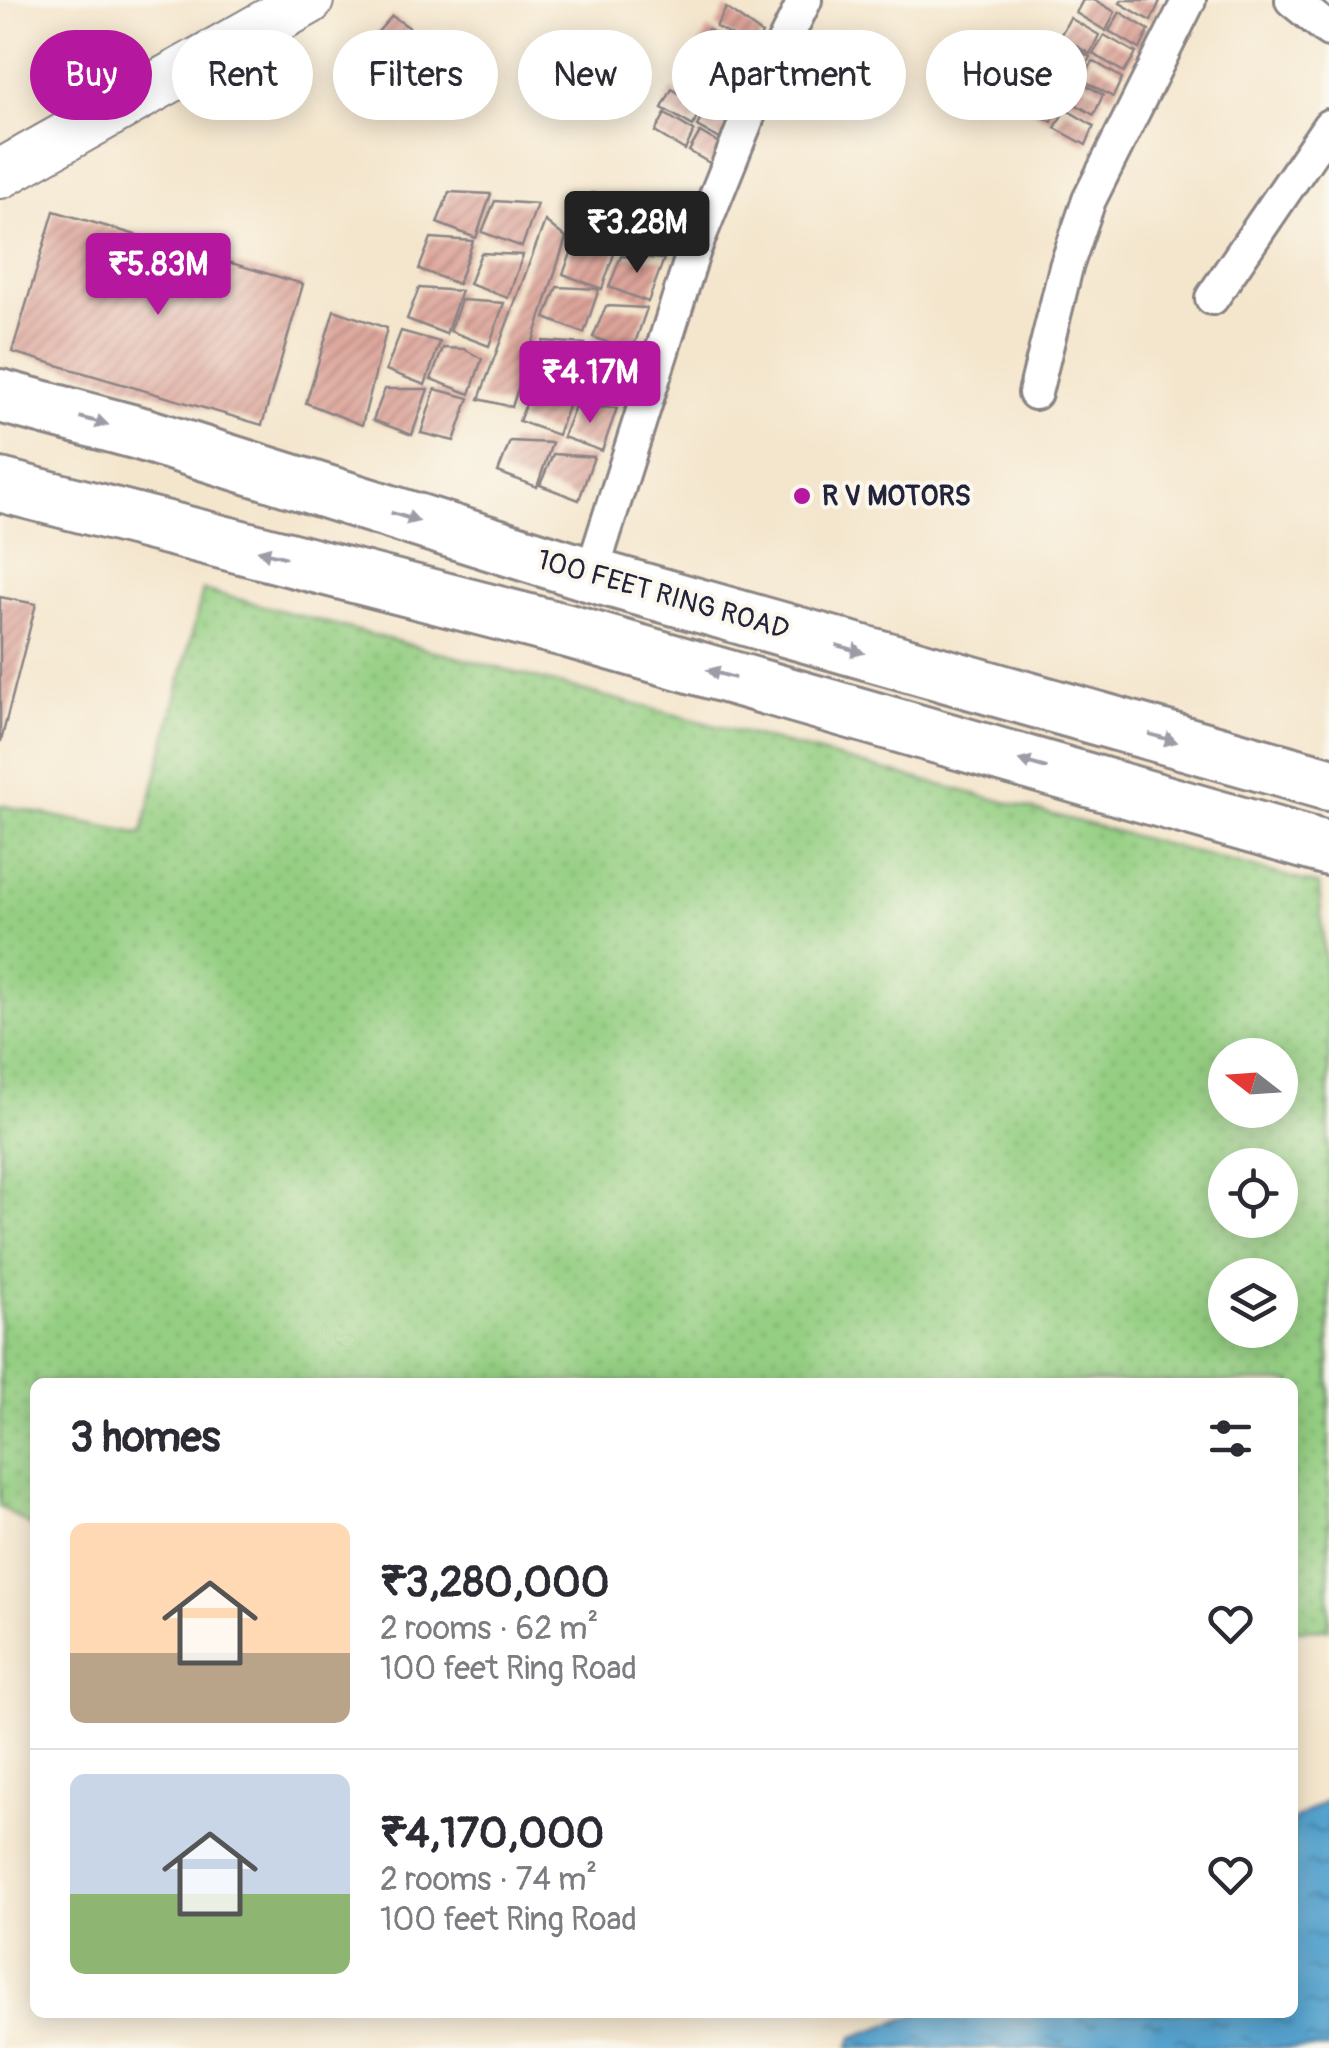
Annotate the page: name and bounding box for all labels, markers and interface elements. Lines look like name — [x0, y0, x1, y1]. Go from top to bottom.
chip: Buy — [30, 30, 152, 120]
chip: Rent — [172, 30, 313, 120]
chip: Filters — [333, 30, 498, 120]
chip: New — [518, 30, 652, 120]
chip: Apartment — [672, 30, 906, 120]
chip: House — [926, 30, 1087, 120]
pin: ₹3.28M — [556, 191, 718, 276]
text: ₹3.28M — [586, 203, 688, 243]
pin: ₹5.83M — [77, 233, 239, 318]
text: ₹5.83M — [108, 245, 208, 285]
pin: ₹4.17M — [509, 341, 671, 426]
text: ₹4.17M — [541, 353, 639, 393]
one-way arrow — [79, 414, 110, 430]
place label: R V MOTORS — [822, 479, 971, 514]
marker: R V MOTORS — [791, 485, 813, 507]
one-way arrow — [390, 510, 420, 525]
street label: 100 FEET RING ROAD — [533, 542, 793, 648]
one-way arrow — [256, 546, 287, 562]
one-way arrow — [836, 642, 866, 657]
one-way arrow — [705, 666, 736, 682]
one-way arrow — [1148, 730, 1179, 746]
one-way arrow — [1018, 756, 1048, 771]
north arrow — [1208, 1038, 1298, 1128]
map controls — [1208, 1038, 1298, 1348]
button: locate — [1208, 1148, 1298, 1238]
button: layers — [1208, 1258, 1298, 1348]
icon: filters — [1203, 1411, 1258, 1466]
text: 3 homes — [70, 1412, 220, 1464]
text: ₹3,280,000 — [380, 1557, 609, 1609]
icon: home — [150, 1563, 270, 1683]
icon: heart — [1203, 1596, 1258, 1651]
text: 2 rooms · 62 m² — [380, 1609, 598, 1649]
text: 100 feet Ring Road — [380, 1649, 637, 1689]
text: ₹4,170,000 — [380, 1808, 604, 1860]
icon: home — [150, 1814, 270, 1934]
icon: heart — [1203, 1847, 1258, 1902]
text: 2 rooms · 74 m² — [380, 1860, 597, 1900]
text: 100 feet Ring Road — [380, 1900, 637, 1940]

